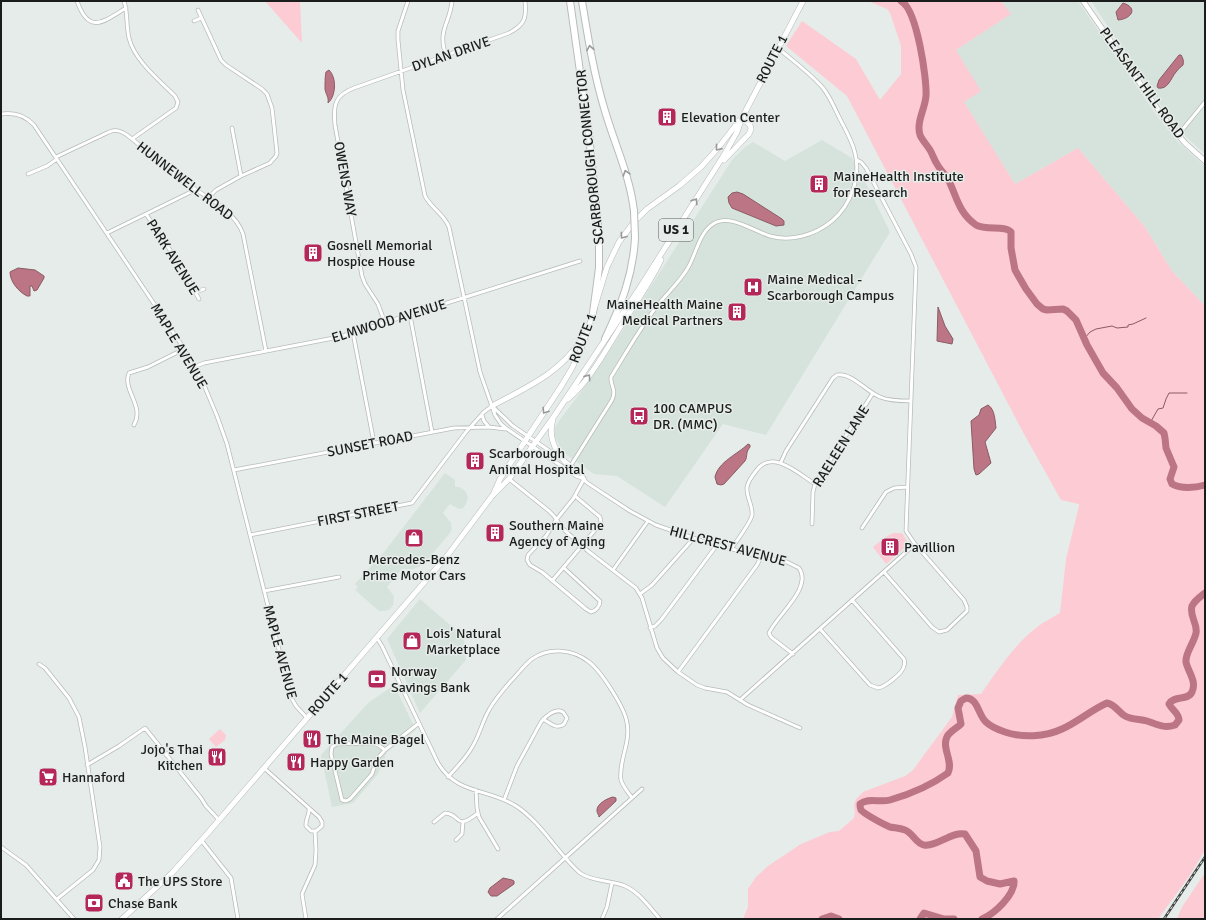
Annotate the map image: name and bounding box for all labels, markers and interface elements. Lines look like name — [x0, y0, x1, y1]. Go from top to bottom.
street label: PLEASANT HILL ROAD — [1096, 24, 1188, 142]
street label: ROUTE 1 — [753, 32, 791, 86]
street label: DYLAN DRIVE — [410, 33, 493, 75]
one-way arrow — [586, 45, 594, 51]
street label: SCARBOROUGH CONNECTOR — [572, 69, 608, 245]
building icon: Elevation Center — [656, 106, 678, 128]
place label: Elevation Center — [681, 109, 781, 126]
street label: HUNNEWELL ROAD — [133, 138, 237, 224]
street label: OWENS WAY — [330, 140, 360, 218]
one-way arrow — [715, 144, 722, 151]
place label: MaineHealth Institute for Research — [833, 168, 964, 201]
one-way arrow — [622, 169, 631, 176]
building icon: MaineHealth Institute for Research — [808, 173, 830, 195]
one-way arrow — [690, 198, 698, 205]
street label: PARK AVENUE — [143, 216, 203, 298]
road number: US 1 — [659, 219, 693, 241]
one-way arrow — [621, 232, 628, 239]
place label: Gosnell Memorial Hospice House — [327, 237, 432, 270]
building icon: Gosnell Memorial Hospice House — [302, 242, 324, 264]
place label: Maine Medical - Scarborough Campus — [767, 271, 894, 304]
hospital icon: Maine Medical - Scarborough Campus — [742, 276, 764, 298]
street label: ELMWOOD AVENUE — [329, 295, 449, 347]
place label: MaineHealth Maine Medical Partners — [606, 296, 723, 329]
street label: MAPLE AVENUE — [147, 300, 211, 392]
building icon: MaineHealth Maine Medical Partners — [726, 301, 748, 323]
street label: ROUTE 1 — [566, 311, 600, 365]
one-way arrow — [583, 374, 590, 381]
place label: 100 CAMPUS DR. (MMC) — [653, 400, 732, 433]
street label: RAELEEN LANE — [809, 402, 873, 490]
bus stop icon: 100 CAMPUS DR. (MMC) — [628, 405, 650, 427]
one-way arrow — [543, 407, 550, 414]
street label: SUNSET ROAD — [326, 427, 414, 461]
place label: Scarborough Animal Hospital — [489, 445, 585, 478]
building icon: Scarborough Animal Hospital — [464, 450, 486, 472]
street label: FIRST STREET — [316, 498, 400, 530]
place label: Southern Maine Agency of Aging — [509, 517, 605, 550]
building icon: Southern Maine Agency of Aging — [484, 522, 506, 544]
street label: HILLCREST AVENUE — [668, 522, 788, 570]
shop icon: Mercedes-Benz Prime Motor Cars — [403, 527, 425, 549]
building icon: Pavillion — [879, 536, 901, 558]
place label: Pavillion — [904, 539, 955, 556]
place label: Mercedes-Benz Prime Motor Cars — [362, 551, 466, 584]
street label: MAPLE AVENUE — [259, 603, 301, 701]
place label: Lois' Natural Marketplace — [426, 625, 501, 658]
shop icon: Lois' Natural Marketplace — [401, 630, 423, 652]
place label: Norway Savings Bank — [391, 663, 470, 696]
bank icon: Norway Savings Bank — [366, 668, 388, 690]
street label: ROUTE 1 — [304, 669, 352, 719]
restaurant icon: The Maine Bagel — [301, 728, 323, 750]
place label: The Maine Bagel — [326, 731, 425, 748]
place label: Jojo's Thai Kitchen — [141, 741, 203, 774]
restaurant icon: Jojo's Thai Kitchen — [206, 746, 228, 768]
restaurant icon: Happy Garden — [285, 751, 307, 773]
place label: Happy Garden — [310, 754, 394, 771]
supermarket icon: Hannaford — [37, 766, 59, 788]
place label: Hannaford — [62, 769, 125, 786]
public building icon: The UPS Store — [113, 870, 135, 892]
place label: The UPS Store — [138, 873, 223, 890]
bank icon: Chase Bank — [83, 892, 105, 914]
place label: Chase Bank — [108, 895, 178, 912]

